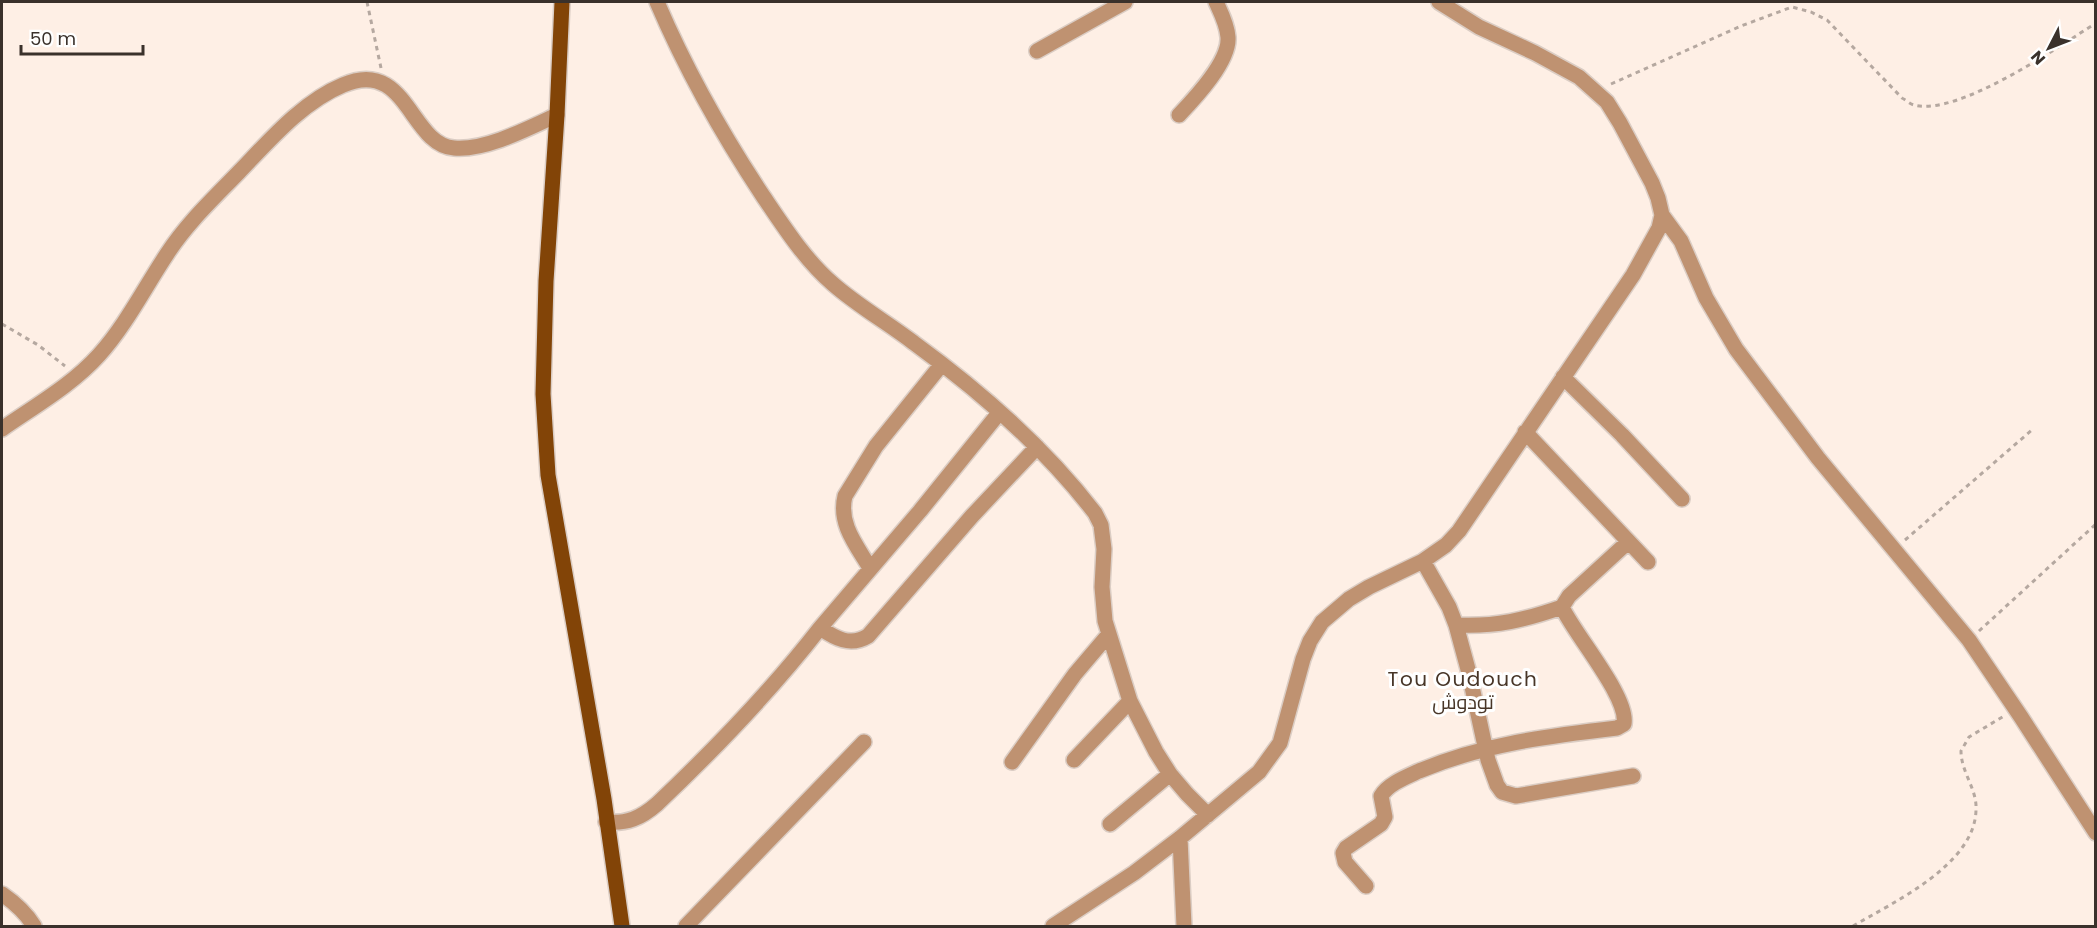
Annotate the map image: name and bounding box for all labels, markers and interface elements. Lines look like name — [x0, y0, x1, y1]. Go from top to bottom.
scale bar — [21, 18, 142, 56]
north arrow — [2019, 18, 2079, 78]
text: 50 m — [30, 26, 76, 51]
text: N — [2026, 46, 2051, 70]
district label: Tou Oudouch تودوش — [1388, 665, 1538, 716]

